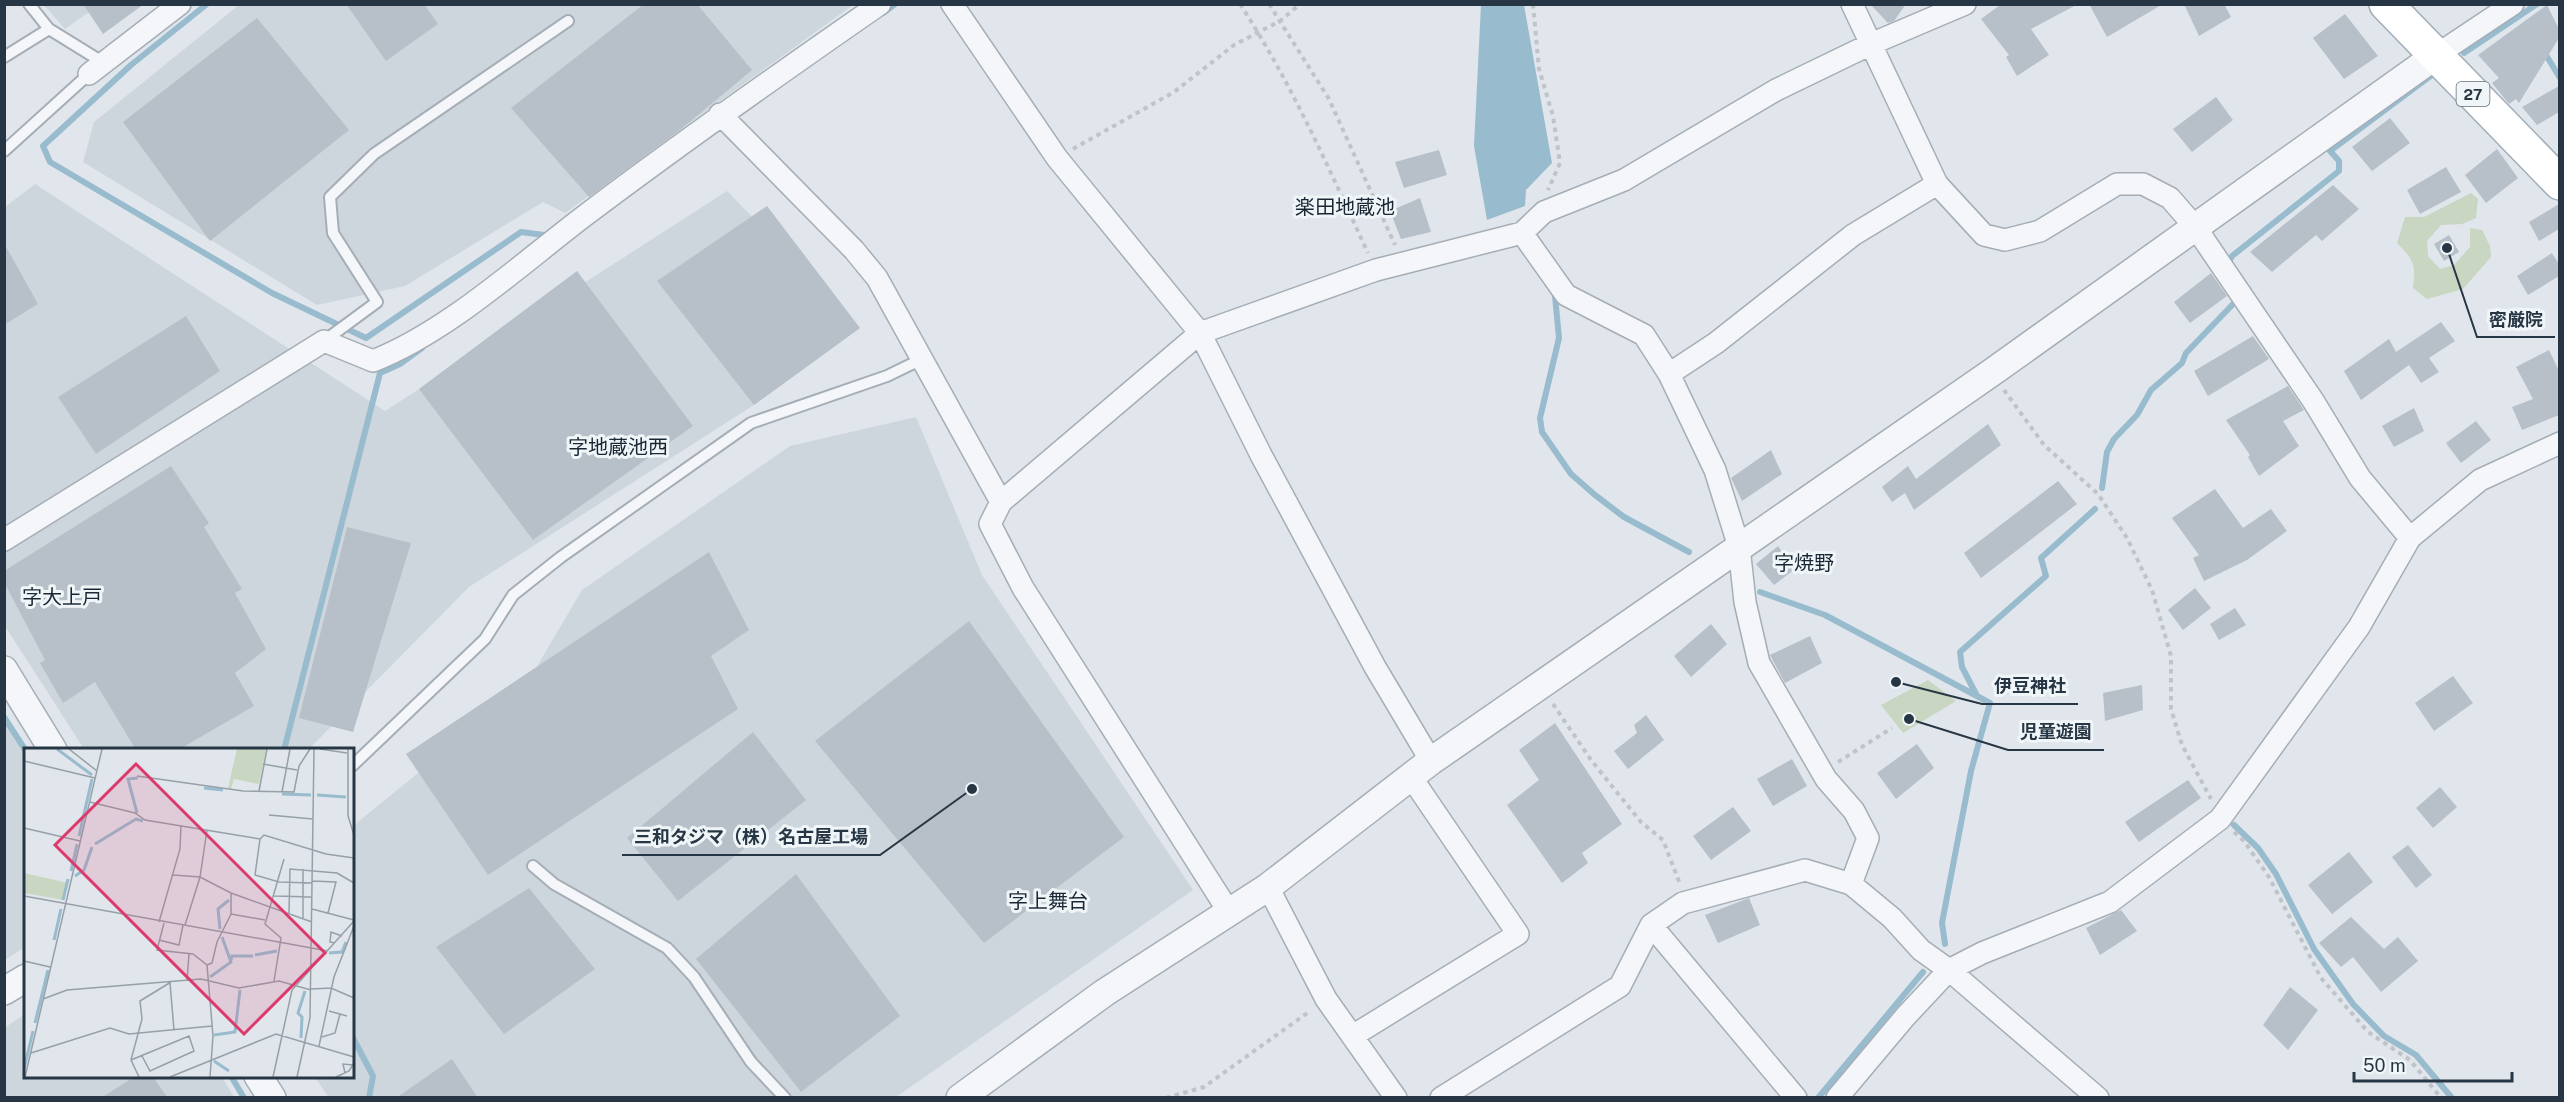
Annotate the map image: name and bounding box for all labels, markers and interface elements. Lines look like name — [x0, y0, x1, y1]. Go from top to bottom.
road number: 27 — [2456, 82, 2490, 106]
district label: 楽田地蔵池 — [1295, 195, 1395, 219]
callout: 密厳院 — [2477, 301, 2555, 337]
text: 密厳院 — [2489, 309, 2543, 330]
district label: 字地蔵池西 — [568, 435, 668, 459]
district label: 字焼野 — [1774, 551, 1834, 575]
district label: 字大上戸 — [22, 585, 102, 609]
callout: 伊豆神社 — [1982, 668, 2078, 704]
text: 伊豆神社 — [1994, 675, 2066, 696]
callout: 児童遊園 — [2008, 714, 2104, 750]
text: 児童遊園 — [2020, 721, 2092, 742]
inset map — [24, 748, 354, 1078]
callout: 三和タジマ（株）名古屋工場 — [622, 819, 880, 855]
text: 三和タジマ（株）名古屋工場 — [634, 826, 868, 847]
district label: 字上舞台 — [1008, 889, 1088, 913]
scale bar — [2354, 1045, 2512, 1083]
text: 50 m — [2363, 1055, 2406, 1076]

